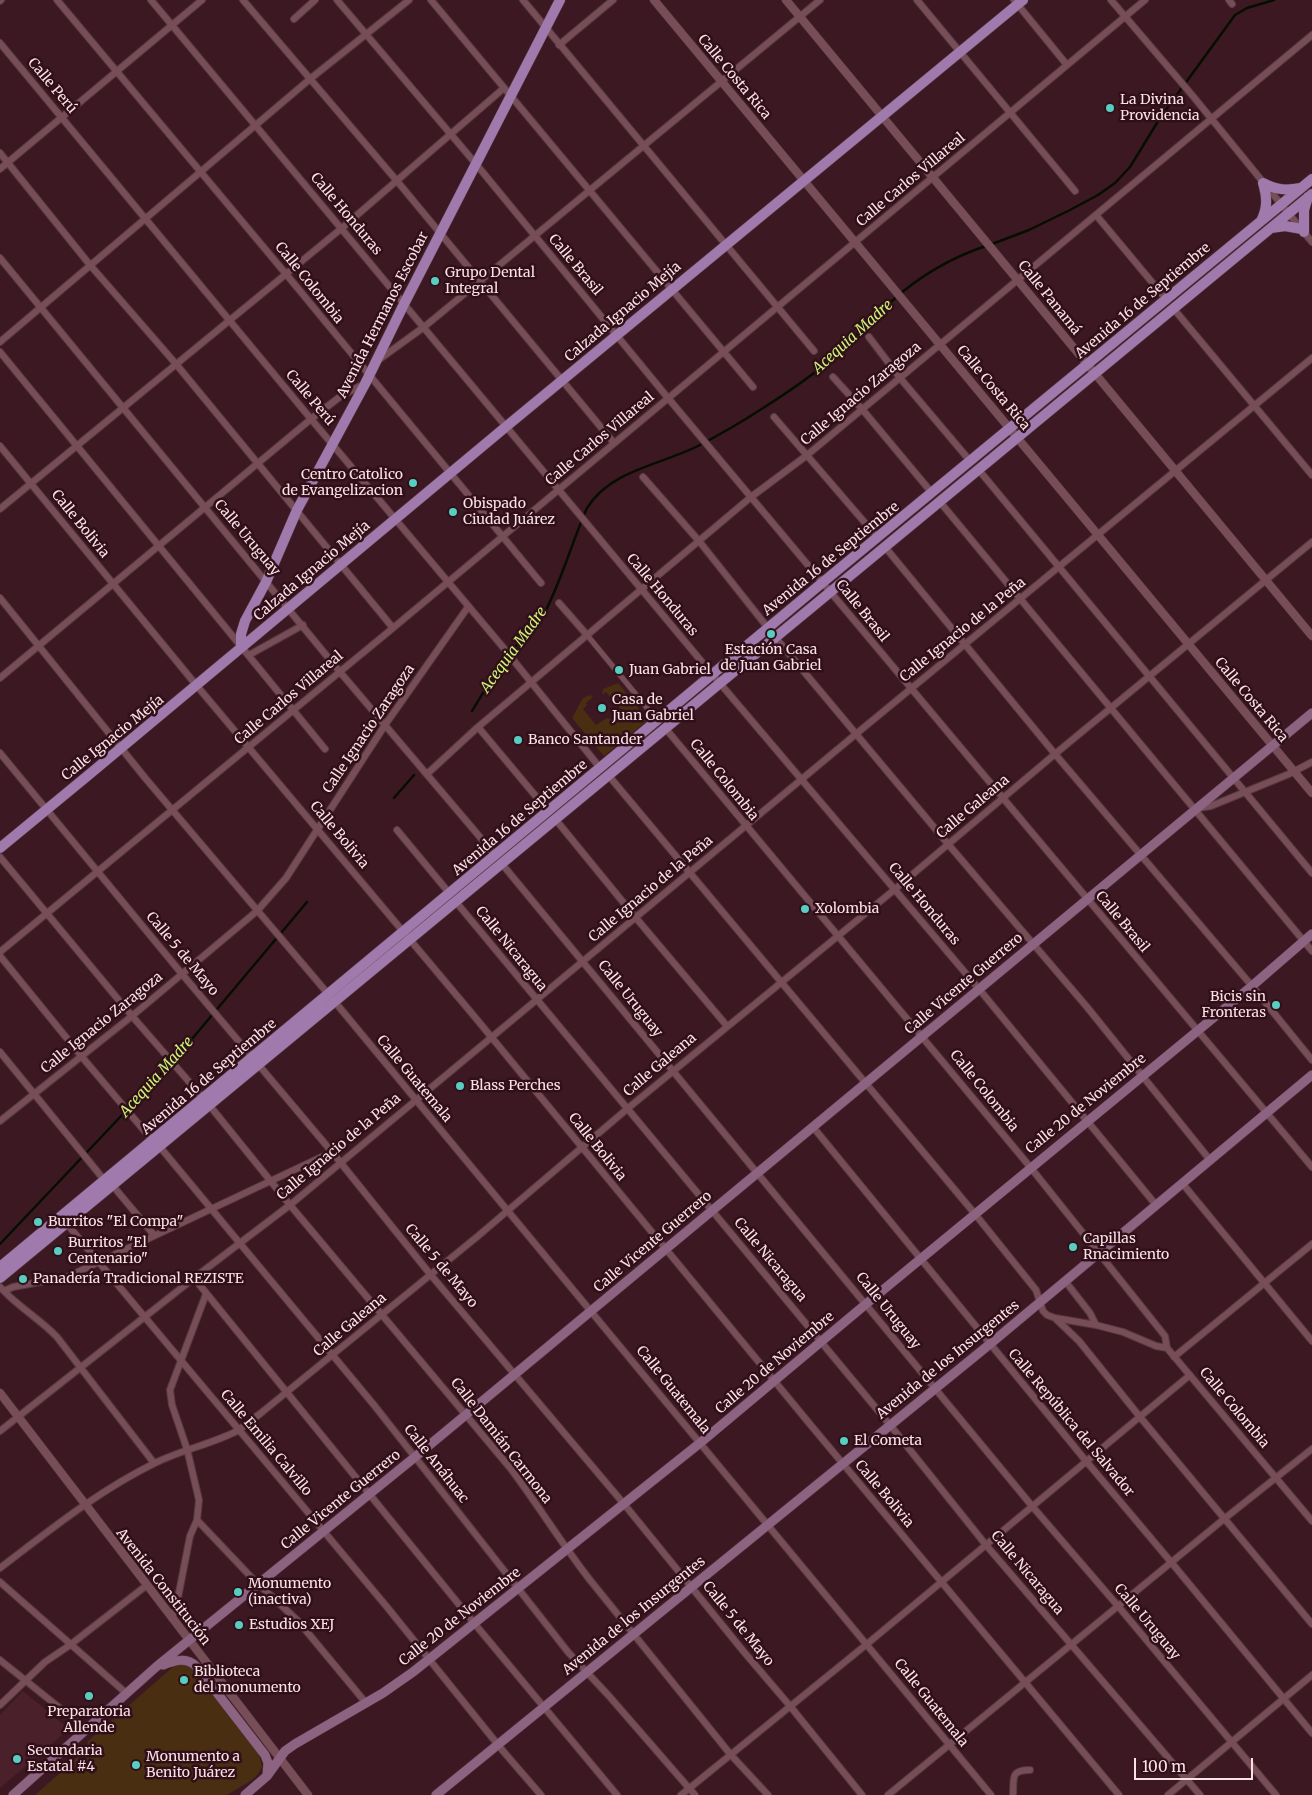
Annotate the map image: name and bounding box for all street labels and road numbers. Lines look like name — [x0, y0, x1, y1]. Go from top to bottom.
street label: Calle Costa Rica — [694, 31, 774, 123]
street label: Calle Perú — [24, 55, 80, 117]
street label: Calle Carlos Villareal — [853, 130, 969, 230]
street label: Calle Honduras — [307, 169, 385, 259]
street label: Avenida Hermanos Escobar — [334, 229, 432, 401]
street label: Calle Brasil — [545, 231, 605, 299]
street label: Calle Colombia — [271, 239, 347, 327]
street label: Avenida 16 de Septiembre — [1072, 240, 1214, 362]
street label: Calzada Ignacio Mejía — [561, 258, 685, 366]
street label: Calle Panamá — [1014, 258, 1084, 338]
street label: Calle Ignacio Zaragoza — [797, 339, 925, 449]
street label: Calle Costa Rica — [953, 342, 1033, 434]
street label: Calle Perú — [282, 367, 338, 429]
street label: Calle Carlos Villareal — [542, 389, 658, 489]
street label: Calle Bolivia — [47, 487, 113, 561]
street label: Calle Uruguay — [210, 497, 284, 579]
street label: Avenida 16 de Septiembre — [759, 499, 903, 619]
street label: Calzada Ignacio Mejía — [250, 517, 374, 625]
street label: Calle Honduras — [623, 550, 701, 640]
street label: Calle Ignacio de la Peña — [897, 574, 1029, 686]
street label: Calle Brasil — [832, 577, 892, 645]
street label: Calle Carlos Villareal — [231, 648, 347, 748]
street label: Calle Costa Rica — [1211, 654, 1291, 746]
street label: Calle Ignacio Zaragoza — [320, 661, 418, 797]
street label: Calle Ignacio Mejía — [59, 692, 167, 784]
street label: Calle Colombia — [686, 736, 762, 824]
street label: Avenida 16 de Septiembre — [449, 757, 591, 879]
street label: Calle Galeana — [933, 772, 1013, 842]
street label: Calle Bolivia — [306, 798, 372, 872]
street label: Calle Ignacio de la Peña — [586, 832, 716, 946]
street label: Calle Honduras — [885, 859, 963, 949]
street label: Calle Brasil — [1092, 888, 1152, 956]
street label: Calle Nicaragua — [472, 903, 550, 995]
street label: Calle 5 de Mayo — [142, 909, 222, 999]
street label: Calle Vicente Guerrero — [902, 930, 1026, 1038]
street label: Calle Uruguay — [594, 957, 666, 1041]
street label: Calle Ignacio Zaragoza — [38, 969, 166, 1077]
street label: Avenida 16 de Septiembre — [138, 1016, 280, 1138]
street label: Calle Galeana — [620, 1030, 700, 1100]
street label: Calle Guatemala — [373, 1032, 455, 1126]
street label: Calle Colombia — [946, 1047, 1022, 1135]
street label: Calle 20 de Noviembre — [1023, 1050, 1149, 1158]
street label: Calle Ignacio de la Peña — [274, 1090, 404, 1204]
street label: Calle Bolivia — [564, 1110, 630, 1184]
street label: Calle Vicente Guerrero — [591, 1188, 715, 1296]
street label: Calle Nicaragua — [730, 1215, 810, 1305]
street label: Calle 5 de Mayo — [401, 1221, 481, 1311]
street label: Calle Uruguay — [852, 1269, 924, 1353]
street label: Calle Galeana — [310, 1290, 390, 1360]
street label: Avenida de los Insurgentes — [873, 1297, 1023, 1423]
street label: Calle 20 de Noviembre — [712, 1308, 838, 1418]
street label: Calle Guatemala — [632, 1343, 714, 1437]
street label: Calle República del Salvador — [1004, 1346, 1138, 1500]
street label: Calle Colombia — [1196, 1364, 1272, 1452]
street label: Calle Damián Carmona — [447, 1375, 555, 1507]
street label: Calle Emilia Calvillo — [217, 1387, 315, 1499]
street label: Calle Anáhuac — [400, 1421, 472, 1507]
street label: Calle Vicente Guerrero — [278, 1447, 404, 1553]
street label: Calle Bolivia — [851, 1457, 917, 1531]
street label: Avenida Constitución — [112, 1525, 214, 1649]
street label: Calle Nicaragua — [987, 1528, 1067, 1618]
street label: Avenida de los Insurgentes — [559, 1553, 709, 1679]
street label: Calle 20 de Noviembre — [396, 1564, 524, 1670]
street label: Calle 5 de Mayo — [699, 1578, 777, 1670]
street label: Calle Uruguay — [1110, 1581, 1184, 1663]
street label: Calle Guatemala — [890, 1656, 972, 1750]

